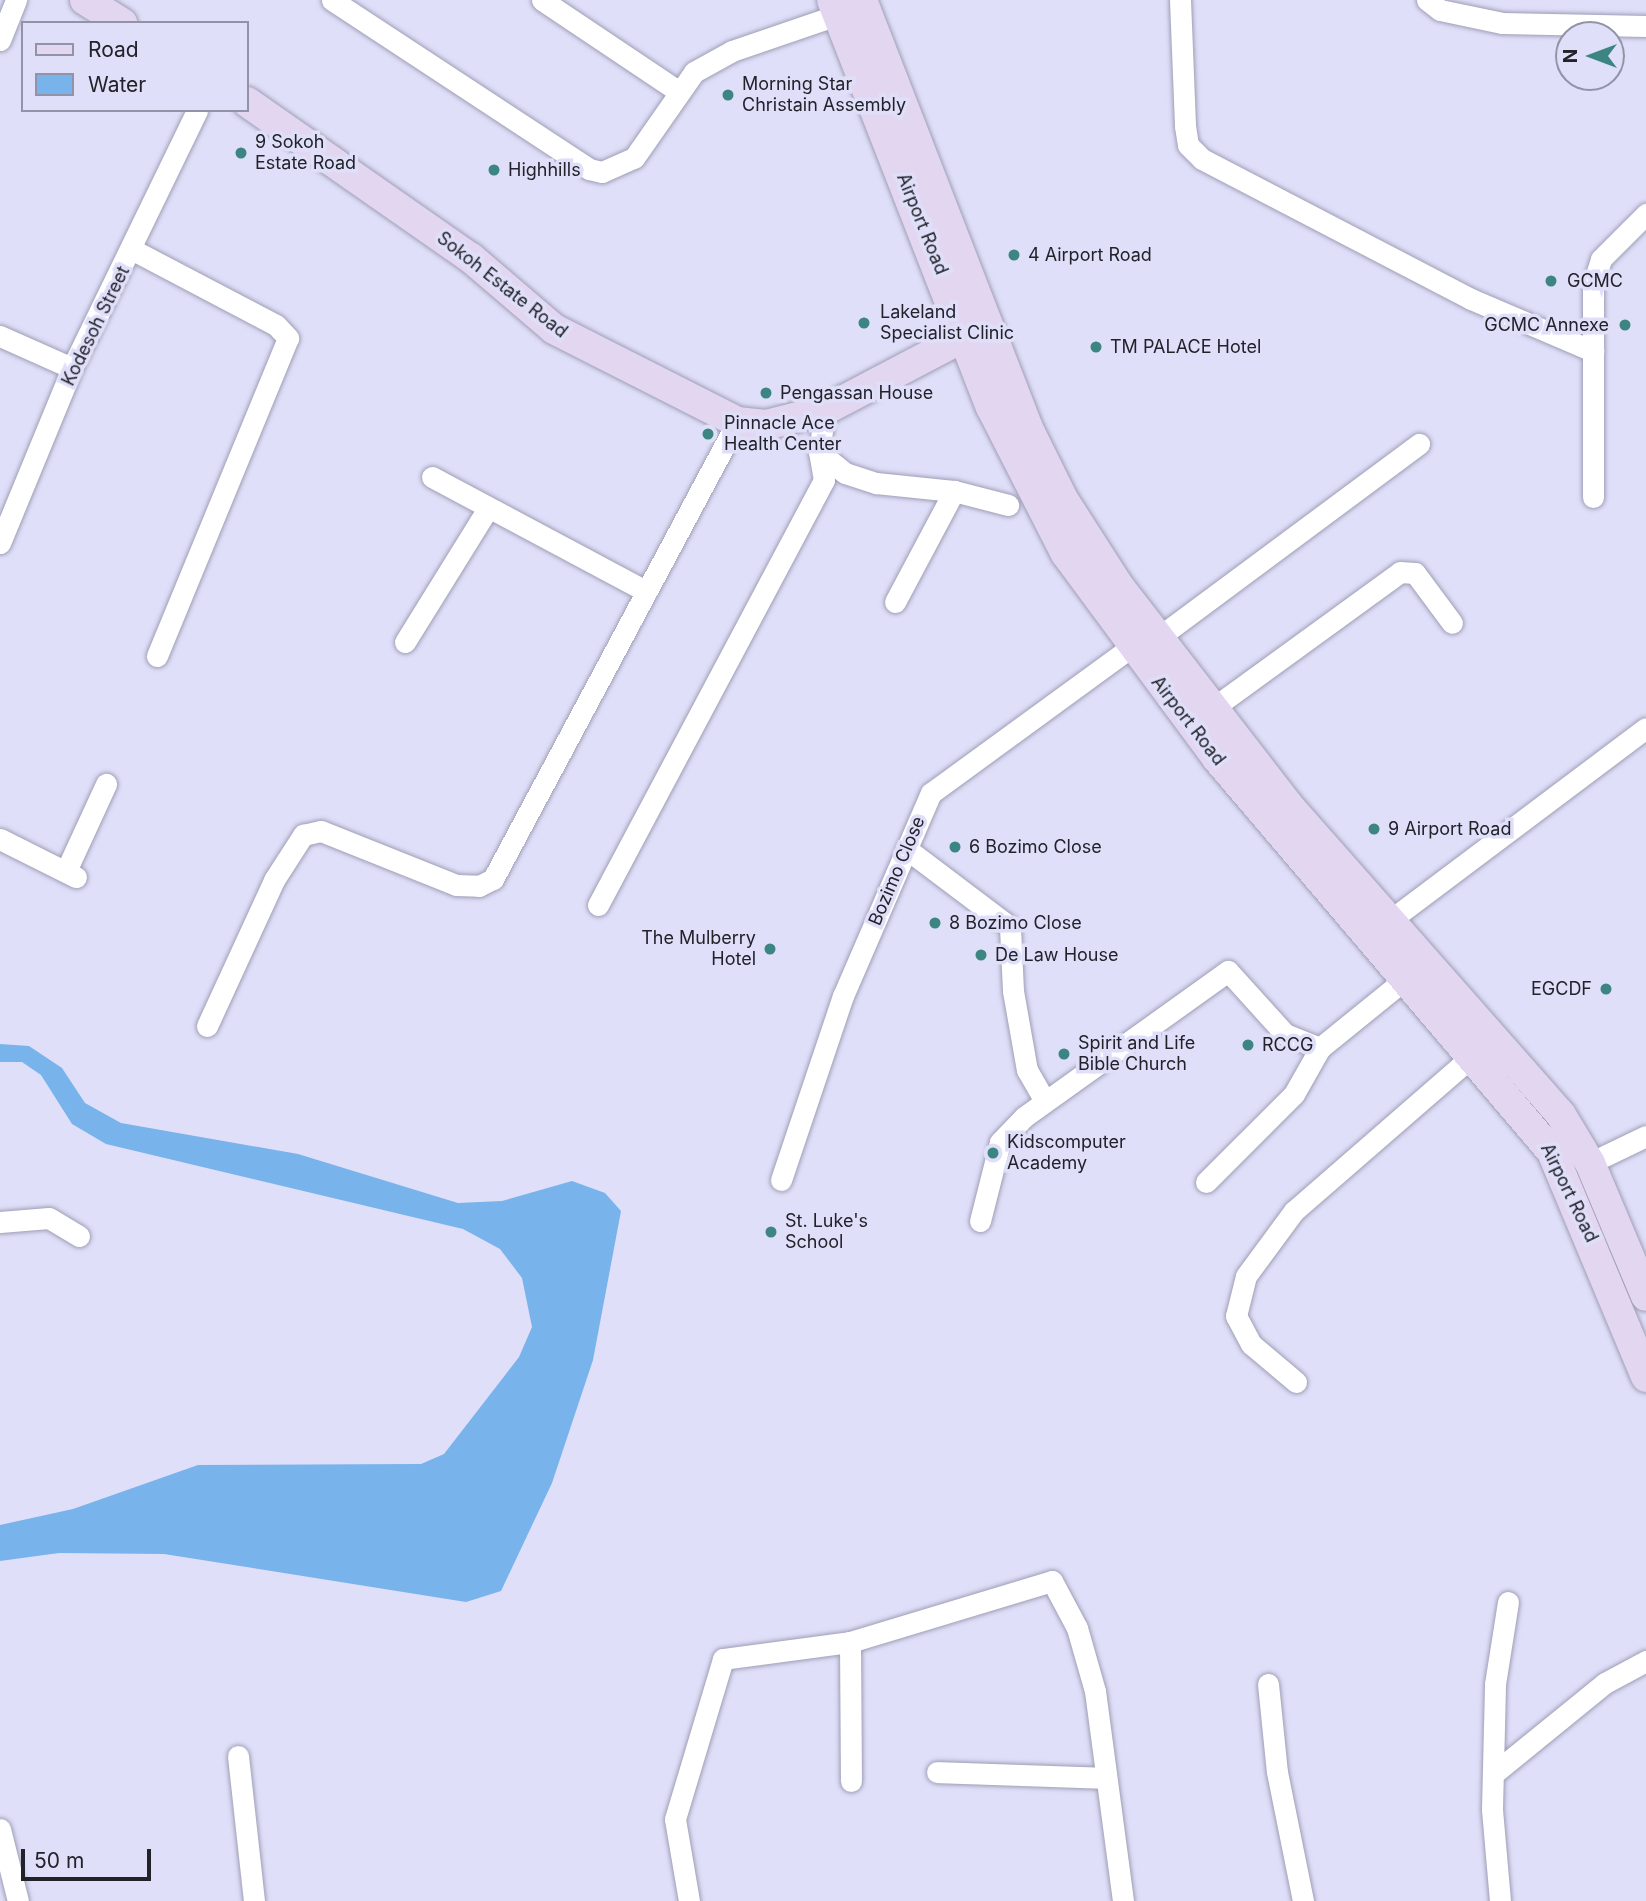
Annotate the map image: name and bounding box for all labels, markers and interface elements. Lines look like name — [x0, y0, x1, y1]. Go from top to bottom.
legend — [21, 21, 248, 112]
north arrow — [1555, 21, 1625, 91]
text: Road — [88, 37, 139, 62]
text: N — [1559, 49, 1582, 63]
text: Water — [88, 72, 146, 97]
place label: Morning Star Christain Assembly — [742, 74, 906, 116]
marker: Morning Star Christain Assembly — [720, 87, 736, 103]
place label: 9 Sokoh Estate Road — [255, 132, 356, 174]
marker: 9 Sokoh Estate Road — [233, 145, 249, 161]
place label: Highhills — [508, 159, 581, 181]
marker: Highhills — [486, 162, 502, 178]
street label: Airport Road — [892, 170, 952, 278]
street label: Sokoh Estate Road — [433, 227, 571, 343]
place label: 4 Airport Road — [1028, 244, 1152, 266]
marker: 4 Airport Road — [1006, 247, 1022, 263]
street label: Kodesoh Street — [58, 263, 134, 389]
place label: GCMC — [1567, 270, 1623, 292]
marker: GCMC — [1541, 271, 1561, 291]
place label: Lakeland Specialist Clinic — [880, 302, 1014, 344]
marker: Lakeland Specialist Clinic — [854, 313, 874, 333]
place label: GCMC Annexe — [1484, 314, 1609, 336]
marker: GCMC Annexe — [1615, 315, 1635, 335]
place label: TM PALACE Hotel — [1110, 336, 1261, 358]
marker: TM PALACE Hotel — [1088, 339, 1104, 355]
place label: Pengassan House — [780, 382, 933, 404]
marker: Pengassan House — [758, 385, 774, 401]
place label: Pinnacle Ace Health Center — [724, 413, 842, 456]
marker: Pinnacle Ace Health Center — [698, 424, 718, 444]
street label: Airport Road — [1146, 672, 1230, 770]
street label: Bozimo Close — [864, 813, 930, 929]
place label: 9 Airport Road — [1388, 818, 1511, 840]
marker: 9 Airport Road — [1366, 821, 1382, 837]
place label: 6 Bozimo Close — [969, 836, 1102, 858]
marker: 6 Bozimo Close — [947, 839, 963, 855]
place label: 8 Bozimo Close — [949, 912, 1082, 934]
marker: 8 Bozimo Close — [927, 915, 943, 931]
place label: The Mulberry Hotel — [641, 928, 756, 970]
marker: The Mulberry Hotel — [762, 941, 778, 957]
place label: De Law House — [995, 944, 1118, 966]
marker: De Law House — [973, 947, 989, 963]
place label: EGCDF — [1531, 978, 1592, 1000]
marker: EGCDF — [1598, 981, 1614, 997]
place label: Spirit and Life Bible Church — [1078, 1033, 1195, 1076]
place label: RCCG — [1262, 1034, 1313, 1056]
marker: RCCG — [1240, 1037, 1256, 1053]
marker: Spirit and Life Bible Church — [1056, 1046, 1072, 1062]
place label: Kidscomputer Academy — [1007, 1132, 1126, 1174]
street label: Airport Road — [1536, 1140, 1602, 1246]
marker: Kidscomputer Academy — [985, 1145, 1001, 1161]
place label: St. Luke's School — [785, 1211, 868, 1254]
marker: St. Luke's School — [763, 1224, 779, 1240]
scale bar — [24, 1834, 154, 1878]
text: 50 m — [34, 1848, 84, 1873]

